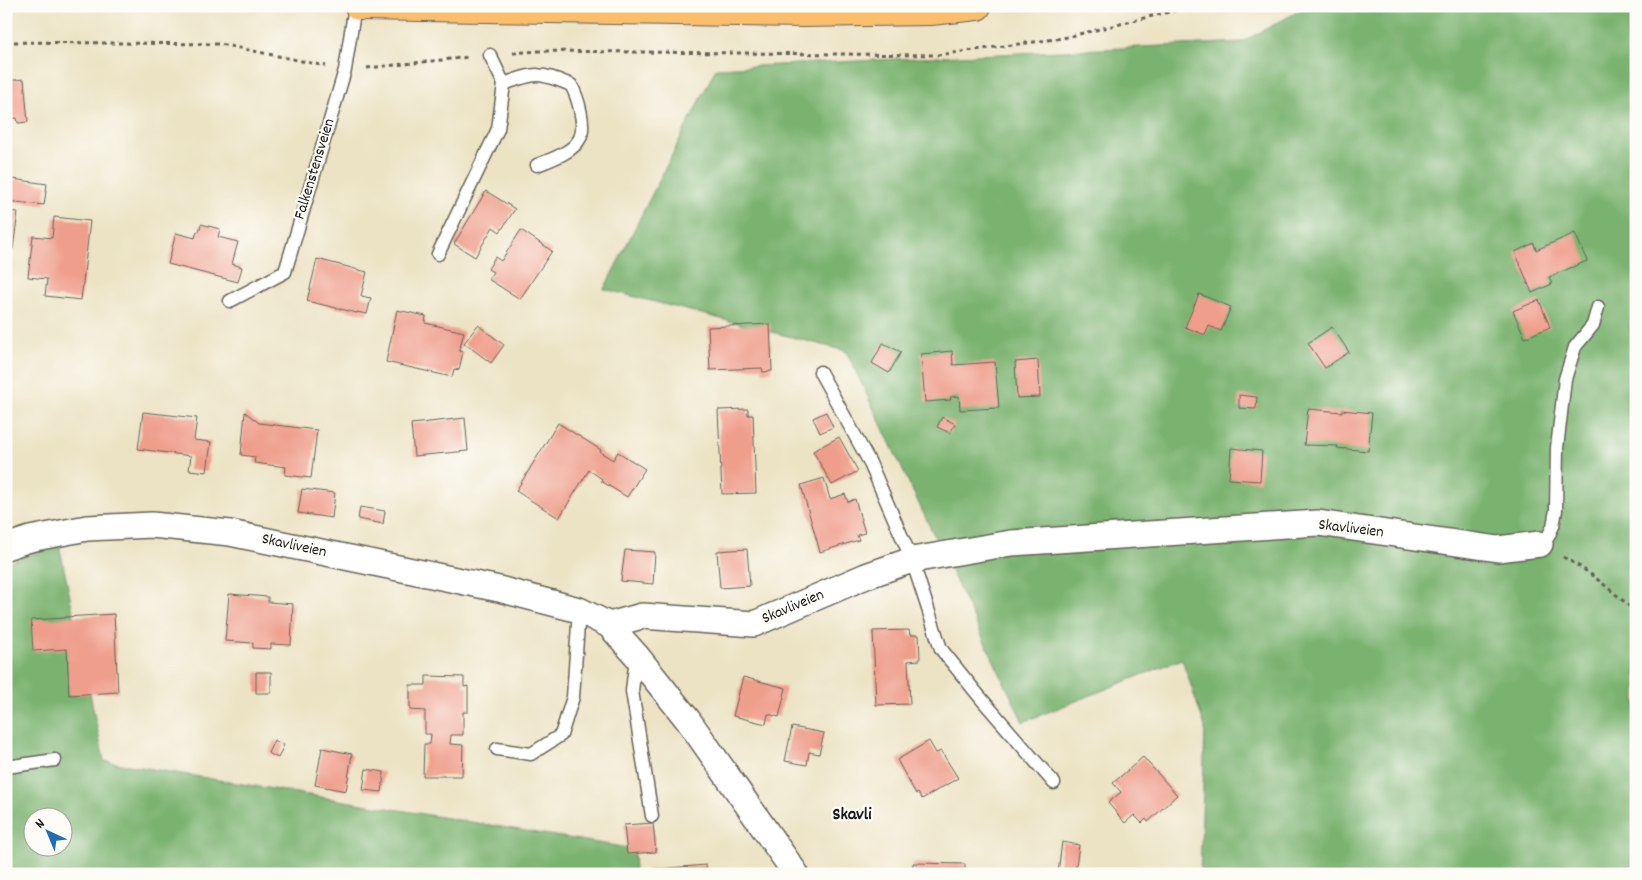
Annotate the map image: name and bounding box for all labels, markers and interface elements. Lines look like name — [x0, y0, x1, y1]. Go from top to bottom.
street label: Falkenstensveien — [289, 116, 341, 222]
street label: Skavliveien — [1317, 514, 1385, 544]
street label: Skavliveien — [260, 528, 328, 564]
street label: Skavliveien — [758, 584, 828, 630]
district label: Skavli — [833, 803, 872, 828]
north arrow — [22, 808, 72, 858]
text: N — [31, 814, 50, 834]

